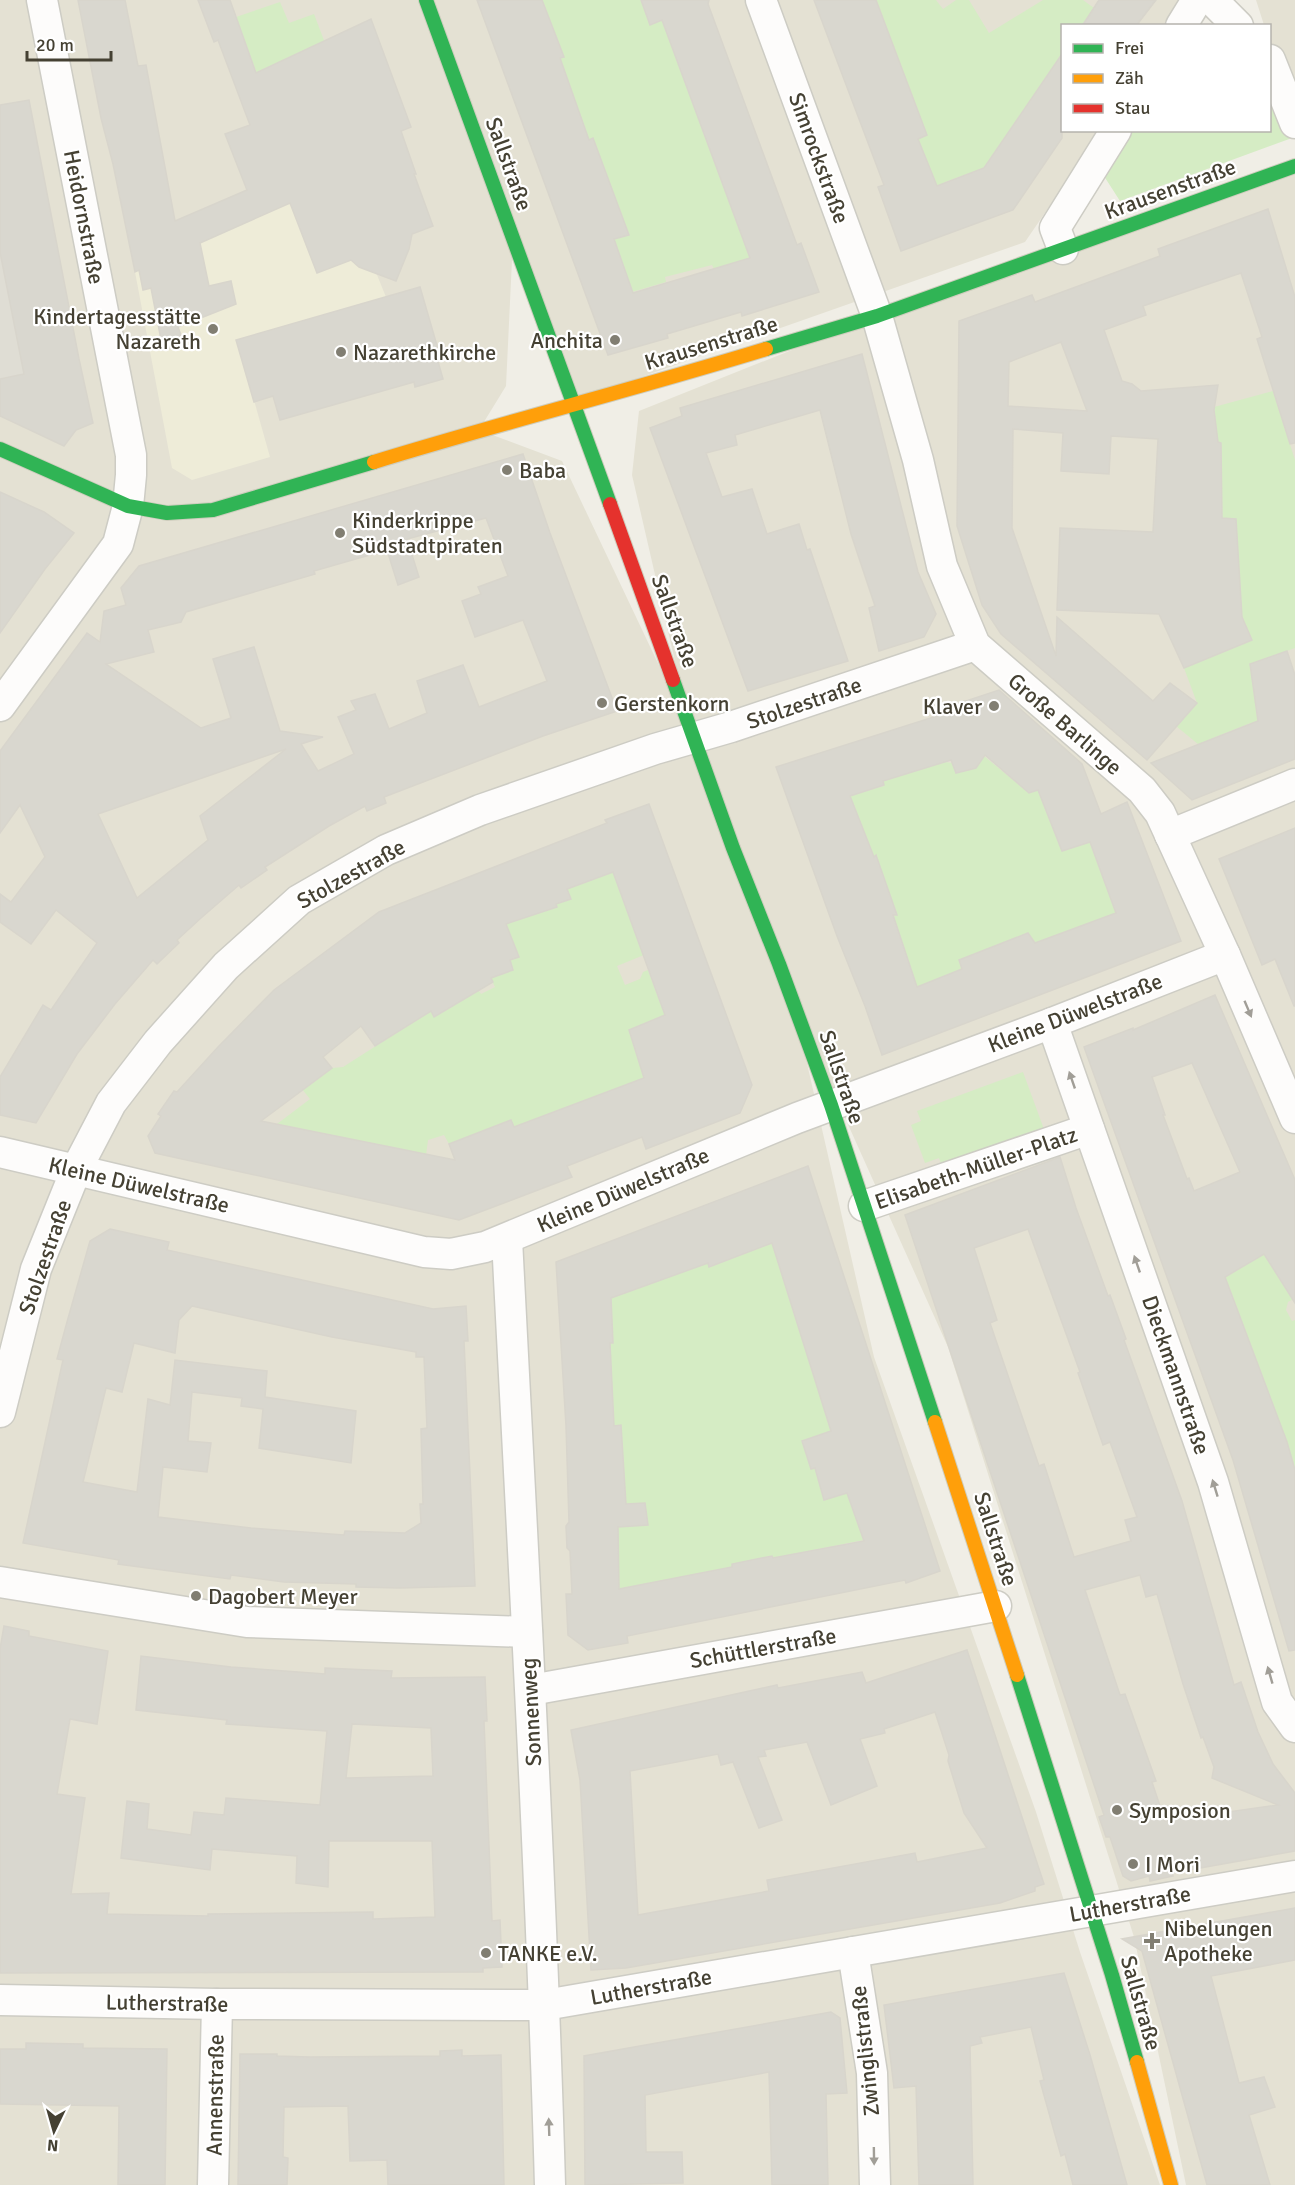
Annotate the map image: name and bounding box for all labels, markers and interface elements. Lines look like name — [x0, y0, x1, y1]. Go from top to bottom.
scale bar — [27, 24, 111, 62]
legend — [1061, 24, 1271, 132]
text: 20 m — [36, 34, 74, 56]
text: Frei — [1115, 37, 1144, 59]
text: Zäh — [1115, 67, 1144, 89]
street label: Simrockstraße — [783, 89, 855, 227]
text: Stau — [1115, 97, 1150, 119]
street label: Sallstraße — [480, 114, 538, 214]
street label: Heidornstraße — [58, 148, 110, 286]
street label: Krausenstraße — [1100, 153, 1240, 225]
place label: Kindertagesstätte Nazareth — [33, 303, 201, 355]
street label: Krausenstraße — [641, 310, 781, 376]
marker: Kindertagesstätte Nazareth — [206, 322, 220, 336]
place label: Anchita — [530, 327, 603, 354]
marker: Anchita — [608, 333, 622, 347]
place label: Nazarethkirche — [353, 339, 496, 366]
marker: Nazarethkirche — [334, 345, 348, 359]
place label: Baba — [519, 457, 566, 484]
marker: Baba — [500, 463, 514, 477]
place label: Kinderkrippe Südstadtpiraten — [352, 507, 503, 559]
marker: Kinderkrippe Südstadtpiraten — [333, 526, 347, 540]
street label: Sallstraße — [646, 571, 704, 671]
street label: Große Barlinge — [1002, 667, 1128, 781]
street label: Stolzestraße — [743, 671, 865, 735]
place label: Gerstenkorn — [614, 690, 730, 717]
place label: Klaver — [923, 693, 982, 720]
marker: Gerstenkorn — [595, 696, 609, 710]
marker: Klaver — [987, 699, 1001, 713]
street label: Stolzestraße — [292, 833, 410, 915]
street label: Kleine Düwelstraße — [984, 967, 1166, 1059]
one-way arrow — [1244, 1000, 1253, 1018]
street label: Sallstraße — [813, 1027, 871, 1127]
one-way arrow — [1066, 1071, 1076, 1089]
street label: Elisabeth-Müller-Platz — [871, 1121, 1081, 1215]
street label: Kleine Düwelstraße — [533, 1141, 713, 1239]
street label: Kleine Düwelstraße — [46, 1151, 232, 1219]
street label: Stolzestraße — [13, 1196, 77, 1318]
one-way arrow — [1131, 1255, 1141, 1273]
street label: Dieckmannstraße — [1136, 1292, 1216, 1458]
one-way arrow — [1210, 1479, 1219, 1497]
street label: Sallstraße — [968, 1489, 1024, 1589]
place label: Dagobert Meyer — [208, 1583, 358, 1610]
marker: Dagobert Meyer — [189, 1589, 203, 1603]
street label: Schüttlerstraße — [687, 1622, 839, 1674]
street label: Sonnenweg — [515, 1657, 547, 1767]
one-way arrow — [1265, 1666, 1274, 1684]
place label: Symposion — [1129, 1797, 1231, 1824]
marker: Symposion — [1110, 1803, 1124, 1817]
place label: I Mori — [1145, 1851, 1200, 1878]
marker: I Mori — [1126, 1857, 1140, 1871]
street label: Lutherstraße — [1067, 1880, 1193, 1928]
place label: Nibelungen Apotheke — [1164, 1915, 1272, 1967]
marker: Nibelungen Apotheke — [1145, 1934, 1159, 1948]
place label: TANKE e.V. — [498, 1940, 598, 1967]
marker: TANKE e.V. — [479, 1946, 493, 1960]
street label: Sallstraße — [1115, 1953, 1167, 2053]
street label: Lutherstraße — [588, 1963, 714, 2011]
street label: Zwinglistraße — [845, 1984, 885, 2118]
street label: Lutherstraße — [105, 1988, 229, 2018]
street label: Annenstraße — [200, 2034, 230, 2156]
north arrow — [24, 2101, 84, 2161]
one-way arrow — [544, 2117, 553, 2136]
text: N — [46, 2134, 59, 2155]
one-way arrow — [869, 2147, 879, 2166]

